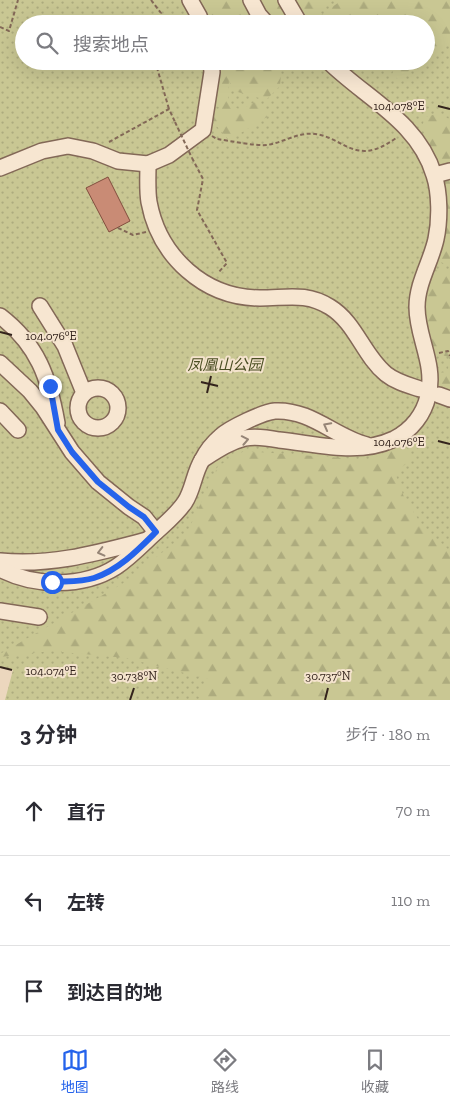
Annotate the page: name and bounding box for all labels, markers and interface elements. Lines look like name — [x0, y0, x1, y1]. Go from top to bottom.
search box — [15, 15, 435, 70]
icon: search — [33, 29, 61, 57]
text: 搜索地点 — [73, 33, 149, 56]
text: 104.078°E — [373, 99, 425, 113]
text: 104.076°E — [25, 329, 77, 343]
park label: 凤凰山公园 — [187, 356, 264, 374]
route end — [39, 375, 62, 398]
one-way arrow — [323, 422, 332, 432]
one-way arrow — [241, 435, 250, 445]
text: 104.076°E — [373, 435, 425, 449]
one-way arrow — [97, 546, 106, 557]
route start — [41, 571, 64, 594]
text: 104.074°E — [26, 664, 76, 678]
text: 30.738°N — [111, 669, 157, 683]
text: 30.737°N — [305, 669, 351, 683]
text: 3 分钟 — [20, 722, 77, 747]
text: 步行 · 180 m — [346, 725, 430, 744]
icon: ahead — [20, 797, 48, 825]
text: 直行 — [67, 801, 105, 824]
text: 70 m — [396, 801, 430, 820]
icon: left — [20, 887, 48, 915]
text: 左转 — [67, 891, 105, 914]
text: 110 m — [391, 891, 430, 910]
icon: arrive — [20, 977, 48, 1005]
text: 到达目的地 — [67, 981, 162, 1004]
tab: 地图 — [61, 1046, 89, 1096]
tab: 路线 — [211, 1046, 239, 1096]
tab: 收藏 — [361, 1046, 389, 1096]

